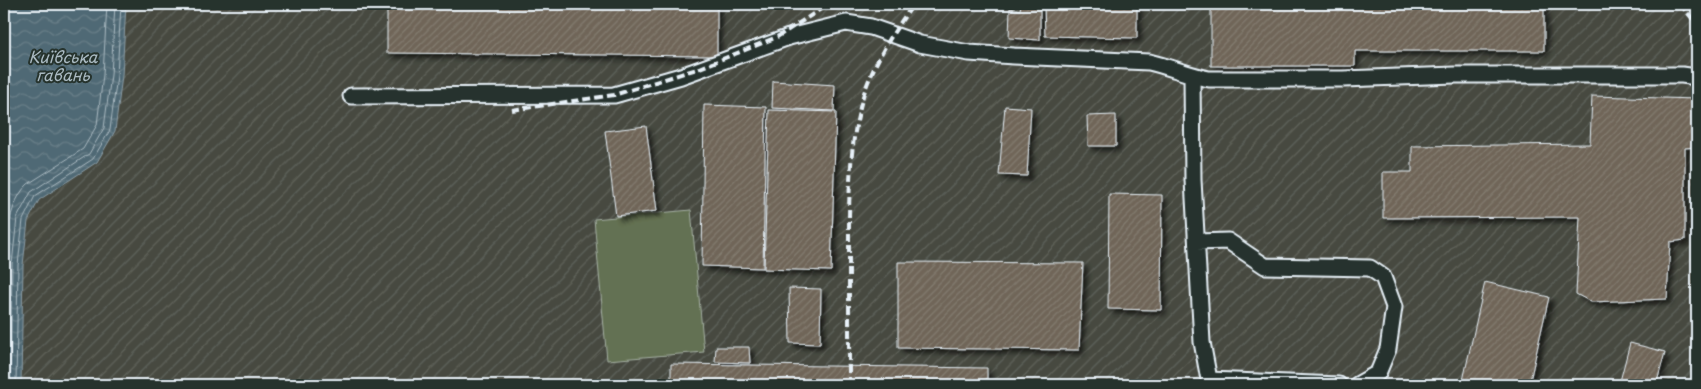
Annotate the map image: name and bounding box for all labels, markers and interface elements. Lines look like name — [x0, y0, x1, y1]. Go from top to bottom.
water label: Київська гавань — [28, 44, 99, 86]

